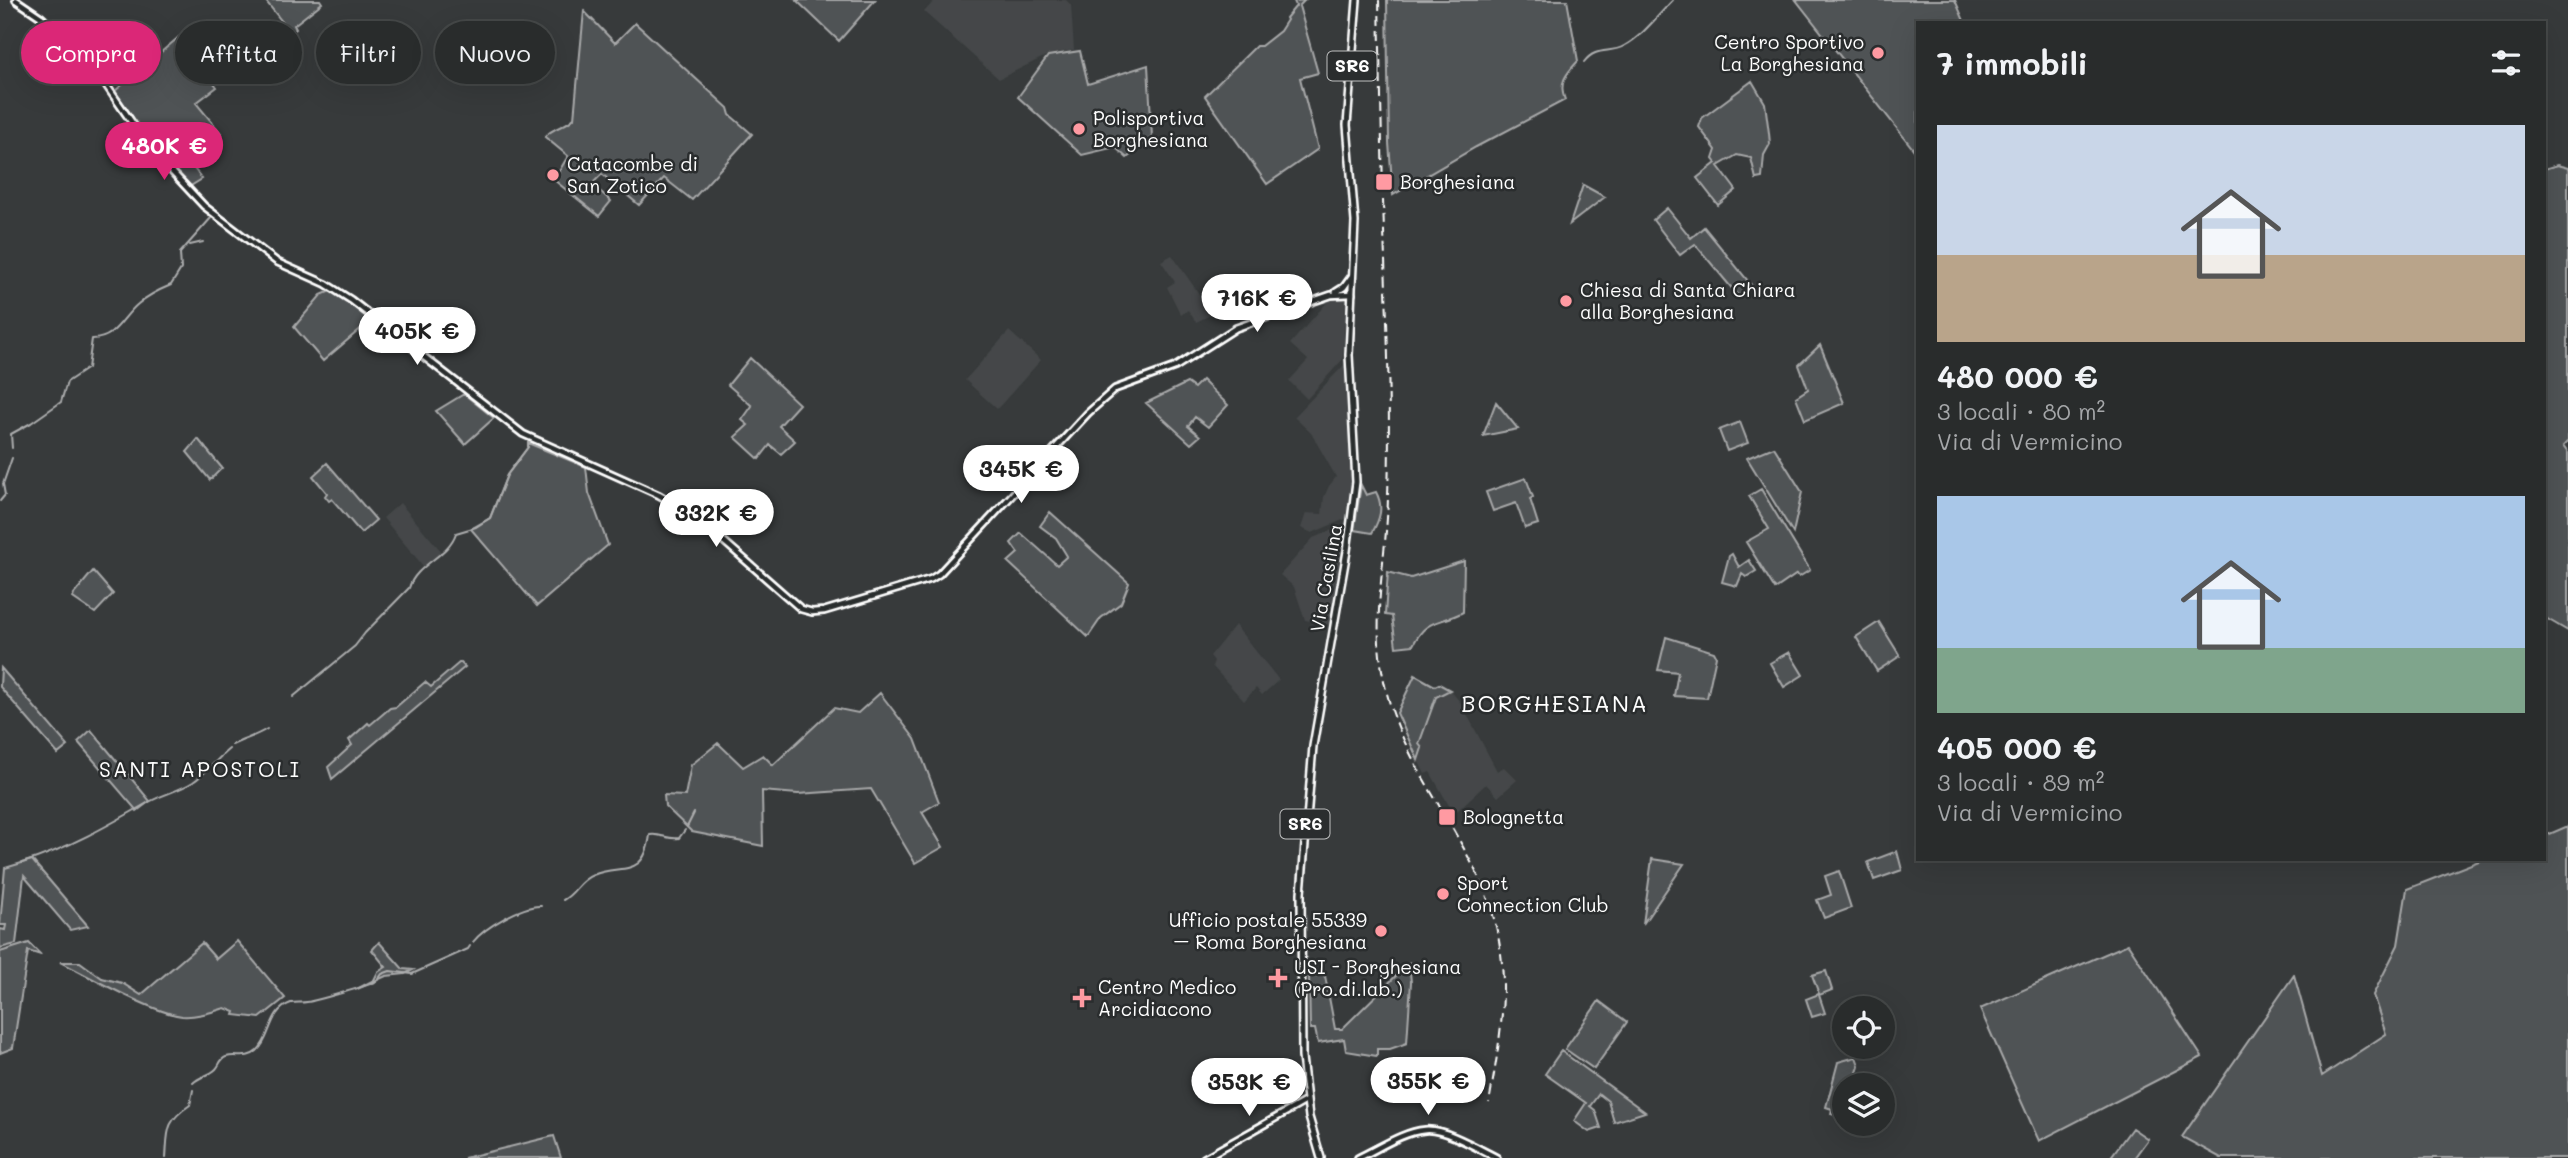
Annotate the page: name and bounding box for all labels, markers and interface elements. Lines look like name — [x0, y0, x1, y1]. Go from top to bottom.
chip: Compra — [21, 21, 161, 84]
chip: Affitta — [175, 21, 302, 84]
chip: Filtri — [316, 21, 421, 84]
chip: Nuovo — [435, 21, 555, 84]
place label: Centro Sportivo La Borghesiana — [1714, 29, 1864, 76]
text: 7 immobili — [1937, 43, 2088, 83]
icon: filters — [2487, 44, 2525, 82]
marker: Centro Sportivo La Borghesiana — [1870, 45, 1886, 61]
road number: SR6 — [1328, 52, 1376, 80]
place label: Polisportiva Borghesiana — [1093, 105, 1208, 152]
marker: Polisportiva Borghesiana — [1071, 121, 1087, 137]
pin: 480K € — [107, 122, 221, 182]
text: 480K € — [121, 130, 207, 160]
place label: Catacombe di San Zotico — [567, 151, 698, 198]
marker: Catacombe di San Zotico — [545, 167, 561, 183]
place label: Borghesiana — [1400, 169, 1515, 194]
icon: home — [2168, 171, 2294, 297]
marker: Borghesiana — [1374, 172, 1394, 192]
pin: 716K € — [1200, 274, 1314, 334]
place label: Chiesa di Santa Chiara alla Borghesiana — [1580, 277, 1796, 324]
text: 716K € — [1218, 282, 1296, 312]
marker: Chiesa di Santa Chiara alla Borghesiana — [1558, 293, 1574, 309]
pin: 405K € — [360, 308, 474, 367]
text: 405K € — [375, 315, 459, 345]
text: 480 000 € — [1937, 356, 2098, 396]
text: 3 locali · 80 m² — [1937, 396, 2105, 426]
text: Via di Vermicino — [1937, 426, 2122, 456]
pin: 345K € — [964, 446, 1078, 505]
text: 345K € — [979, 453, 1063, 483]
pin: 332K € — [659, 490, 773, 549]
text: 332K € — [675, 497, 757, 527]
street label: Via Casilina — [1304, 522, 1347, 634]
icon: home — [2168, 542, 2294, 668]
district label: BORGHESIANA — [1461, 688, 1649, 718]
text: 405 000 € — [1937, 727, 2097, 767]
district label: SANTI APOSTOLI — [99, 755, 301, 782]
text: 3 locali · 89 m² — [1937, 767, 2105, 797]
text: Via di Vermicino — [1937, 797, 2122, 827]
place label: Bolognetta — [1463, 804, 1564, 829]
marker: Bolognetta — [1437, 807, 1457, 827]
road number: SR6 — [1280, 810, 1330, 838]
place label: Sport Connection Club — [1457, 870, 1609, 917]
marker: Sport Connection Club — [1435, 886, 1451, 902]
place label: Ufficio postale 55339 – Roma Borghesiana — [1169, 907, 1367, 954]
marker: Ufficio postale 55339 – Roma Borghesiana — [1373, 923, 1389, 939]
place label: USI - Borghesiana (Pro.di.lab.) — [1294, 954, 1461, 1001]
marker: USI - Borghesiana (Pro.di.lab.) — [1268, 968, 1288, 988]
place label: Centro Medico Arcidiacono — [1098, 974, 1236, 1021]
marker: Centro Medico Arcidiacono — [1072, 988, 1092, 1008]
map controls — [1832, 996, 1895, 1136]
button: locate — [1832, 996, 1895, 1059]
pin: 353K € — [1192, 1058, 1306, 1118]
pin: 355K € — [1371, 1058, 1485, 1117]
text: 355K € — [1387, 1065, 1469, 1095]
text: 353K € — [1207, 1066, 1291, 1096]
button: layers — [1832, 1073, 1895, 1136]

